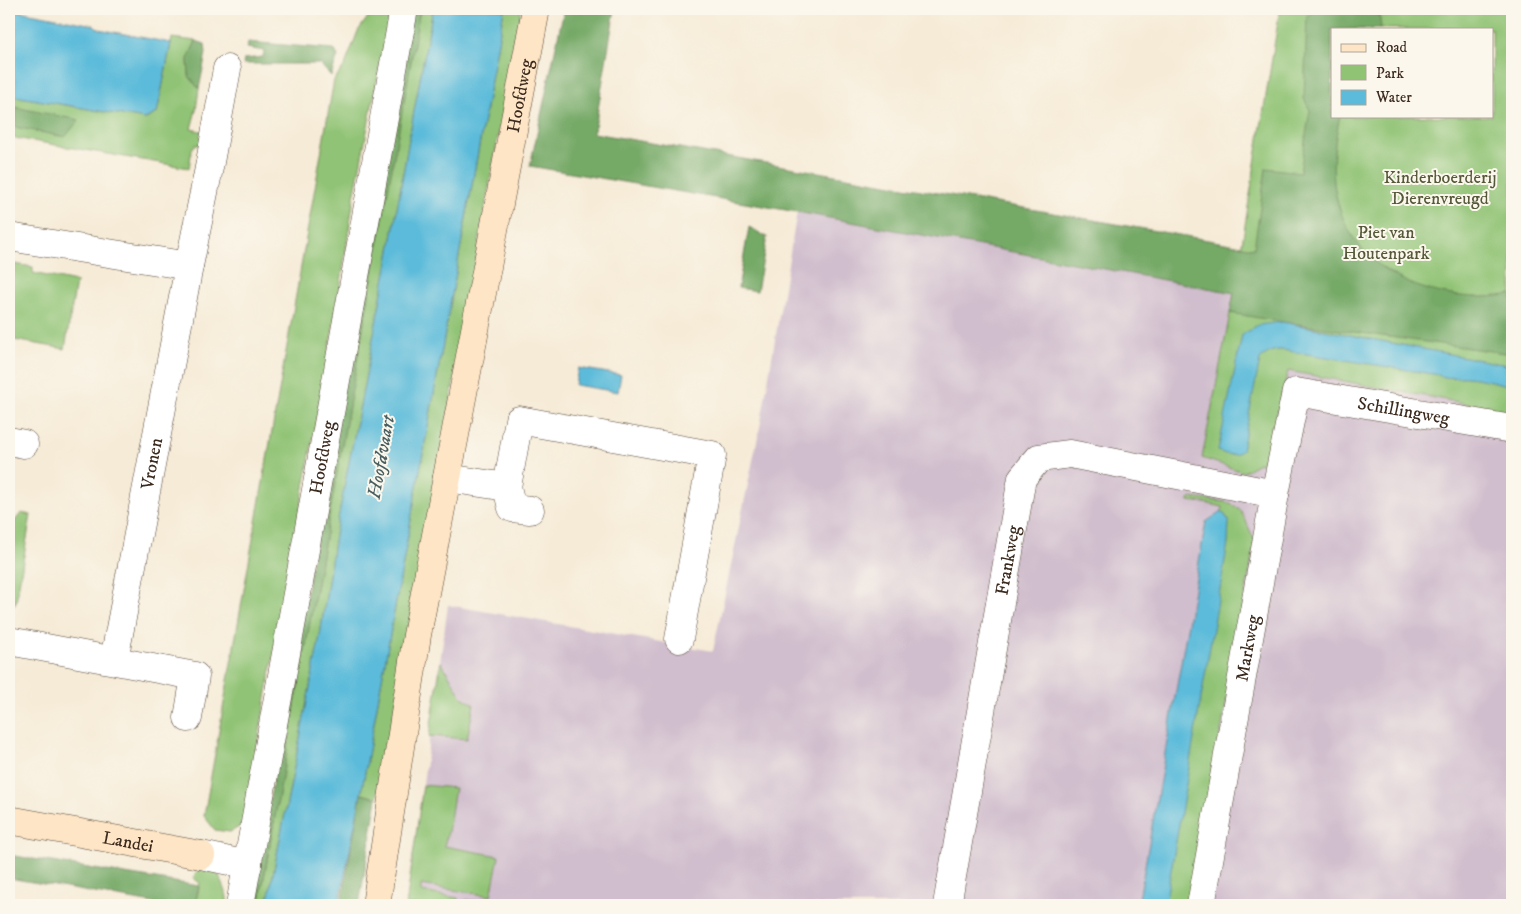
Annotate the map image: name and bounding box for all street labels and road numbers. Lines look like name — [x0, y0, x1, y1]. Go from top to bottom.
street label: Hoofdweg — [503, 57, 538, 135]
street label: Schillingweg — [1356, 393, 1451, 430]
street label: Hoofdweg — [305, 419, 340, 496]
street label: Vronen — [137, 436, 168, 492]
street label: Frankweg — [992, 524, 1026, 597]
street label: Markweg — [1231, 613, 1265, 683]
street label: Landei — [101, 827, 155, 858]

